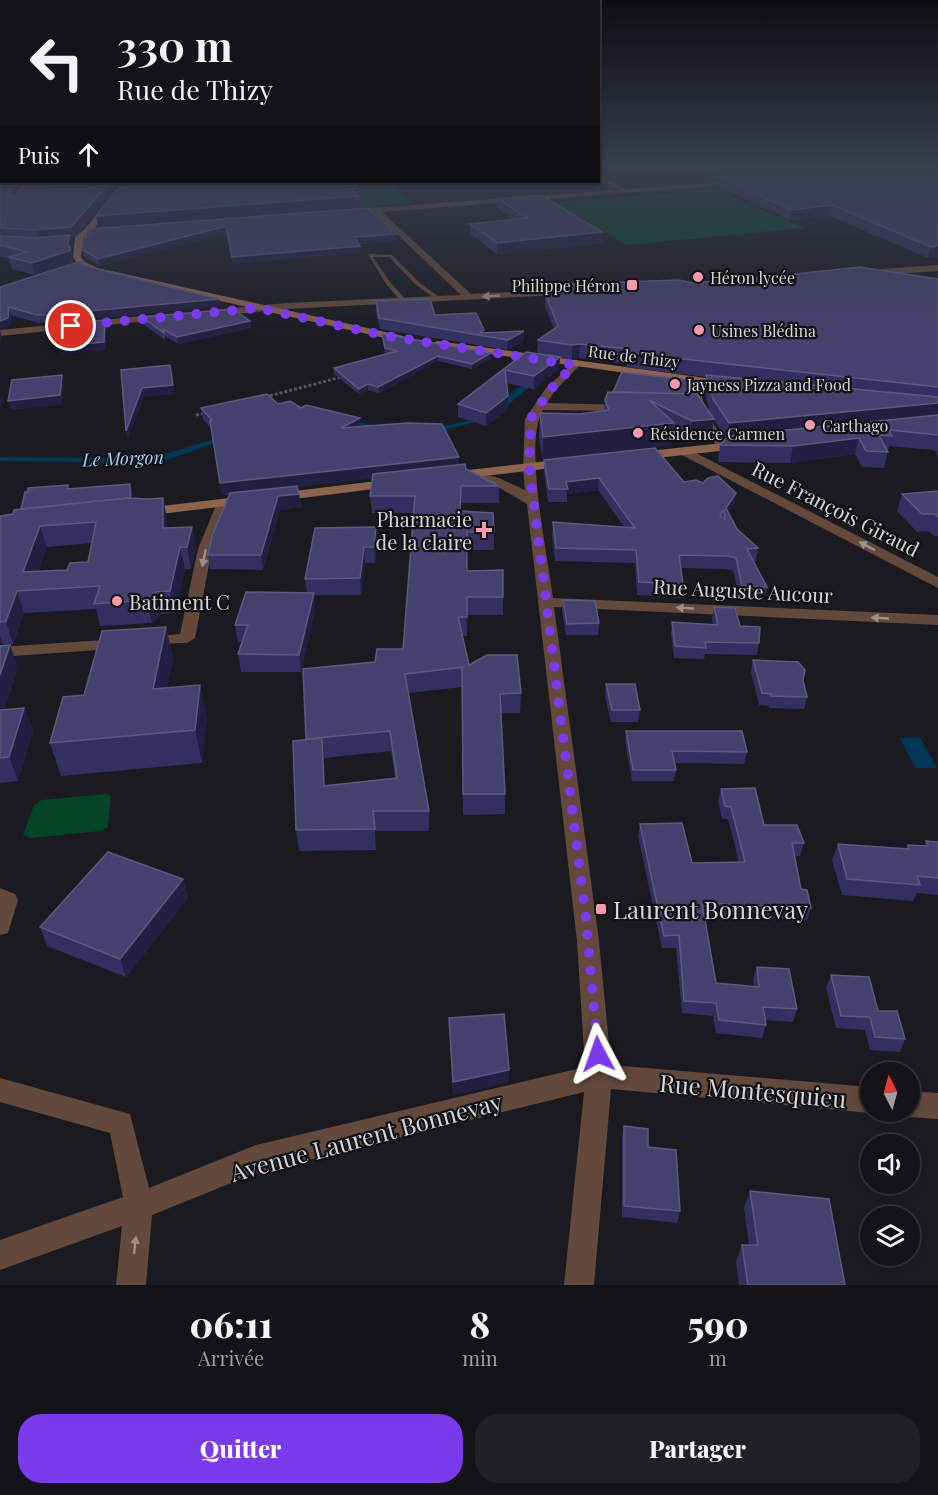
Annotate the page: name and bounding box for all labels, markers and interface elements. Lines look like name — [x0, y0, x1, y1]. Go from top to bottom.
text: 330 m — [117, 17, 233, 73]
icon: left — [18, 24, 96, 102]
text: Rue de Thizy — [117, 71, 273, 107]
icon: ahead — [72, 138, 105, 171]
text: Puis — [18, 140, 60, 170]
place label: Héron lycée — [710, 267, 795, 288]
marker: Héron lycée — [691, 270, 705, 284]
place label: Philippe Héron — [512, 275, 620, 296]
marker: Philippe Héron — [625, 278, 639, 292]
one-way arrow — [481, 291, 500, 301]
pin — [45, 300, 96, 351]
icon: arrive — [54, 309, 87, 342]
place label: Usines Blédina — [711, 320, 816, 341]
marker: Usines Blédina — [692, 323, 706, 337]
street label: Rue de Thizy — [587, 340, 681, 372]
place label: Jayness Pizza and Food — [686, 374, 851, 395]
marker: Jayness Pizza and Food — [668, 377, 682, 391]
place label: Carthago — [822, 415, 888, 436]
marker: Carthago — [803, 418, 817, 432]
place label: Résidence Carmen — [650, 423, 786, 444]
marker: Résidence Carmen — [631, 426, 645, 440]
water label: Le Morgon — [81, 445, 164, 471]
street label: Rue François Giraud — [748, 454, 925, 562]
place label: Pharmacie de la claire — [376, 505, 472, 555]
marker: Pharmacie de la claire — [477, 523, 491, 537]
one-way arrow — [859, 542, 876, 551]
one-way arrow — [198, 549, 208, 567]
street label: Rue Auguste Aucour — [652, 572, 834, 608]
place label: Batiment C — [129, 588, 230, 615]
marker: Batiment C — [110, 594, 124, 608]
one-way arrow — [675, 604, 694, 613]
one-way arrow — [870, 613, 889, 622]
place label: Laurent Bonnevay — [613, 893, 808, 925]
marker: Laurent Bonnevay — [594, 902, 608, 916]
position arrow — [566, 1022, 630, 1086]
north arrow — [860, 1062, 920, 1122]
map controls — [860, 1062, 920, 1266]
street label: Rue Montesquieu — [658, 1066, 848, 1114]
street label: Avenue Laurent Bonnevay — [226, 1084, 505, 1188]
button: sound — [860, 1134, 920, 1194]
button: layers — [860, 1206, 920, 1266]
one-way arrow — [130, 1236, 140, 1255]
text: 06:11 — [190, 1299, 273, 1347]
text: 8 — [470, 1299, 490, 1347]
text: 590 — [687, 1299, 748, 1347]
text: Arrivée — [198, 1344, 264, 1371]
text: min — [462, 1344, 498, 1371]
text: m — [709, 1344, 727, 1371]
button: Quitter — [18, 1414, 463, 1483]
button: Partager — [475, 1414, 920, 1483]

